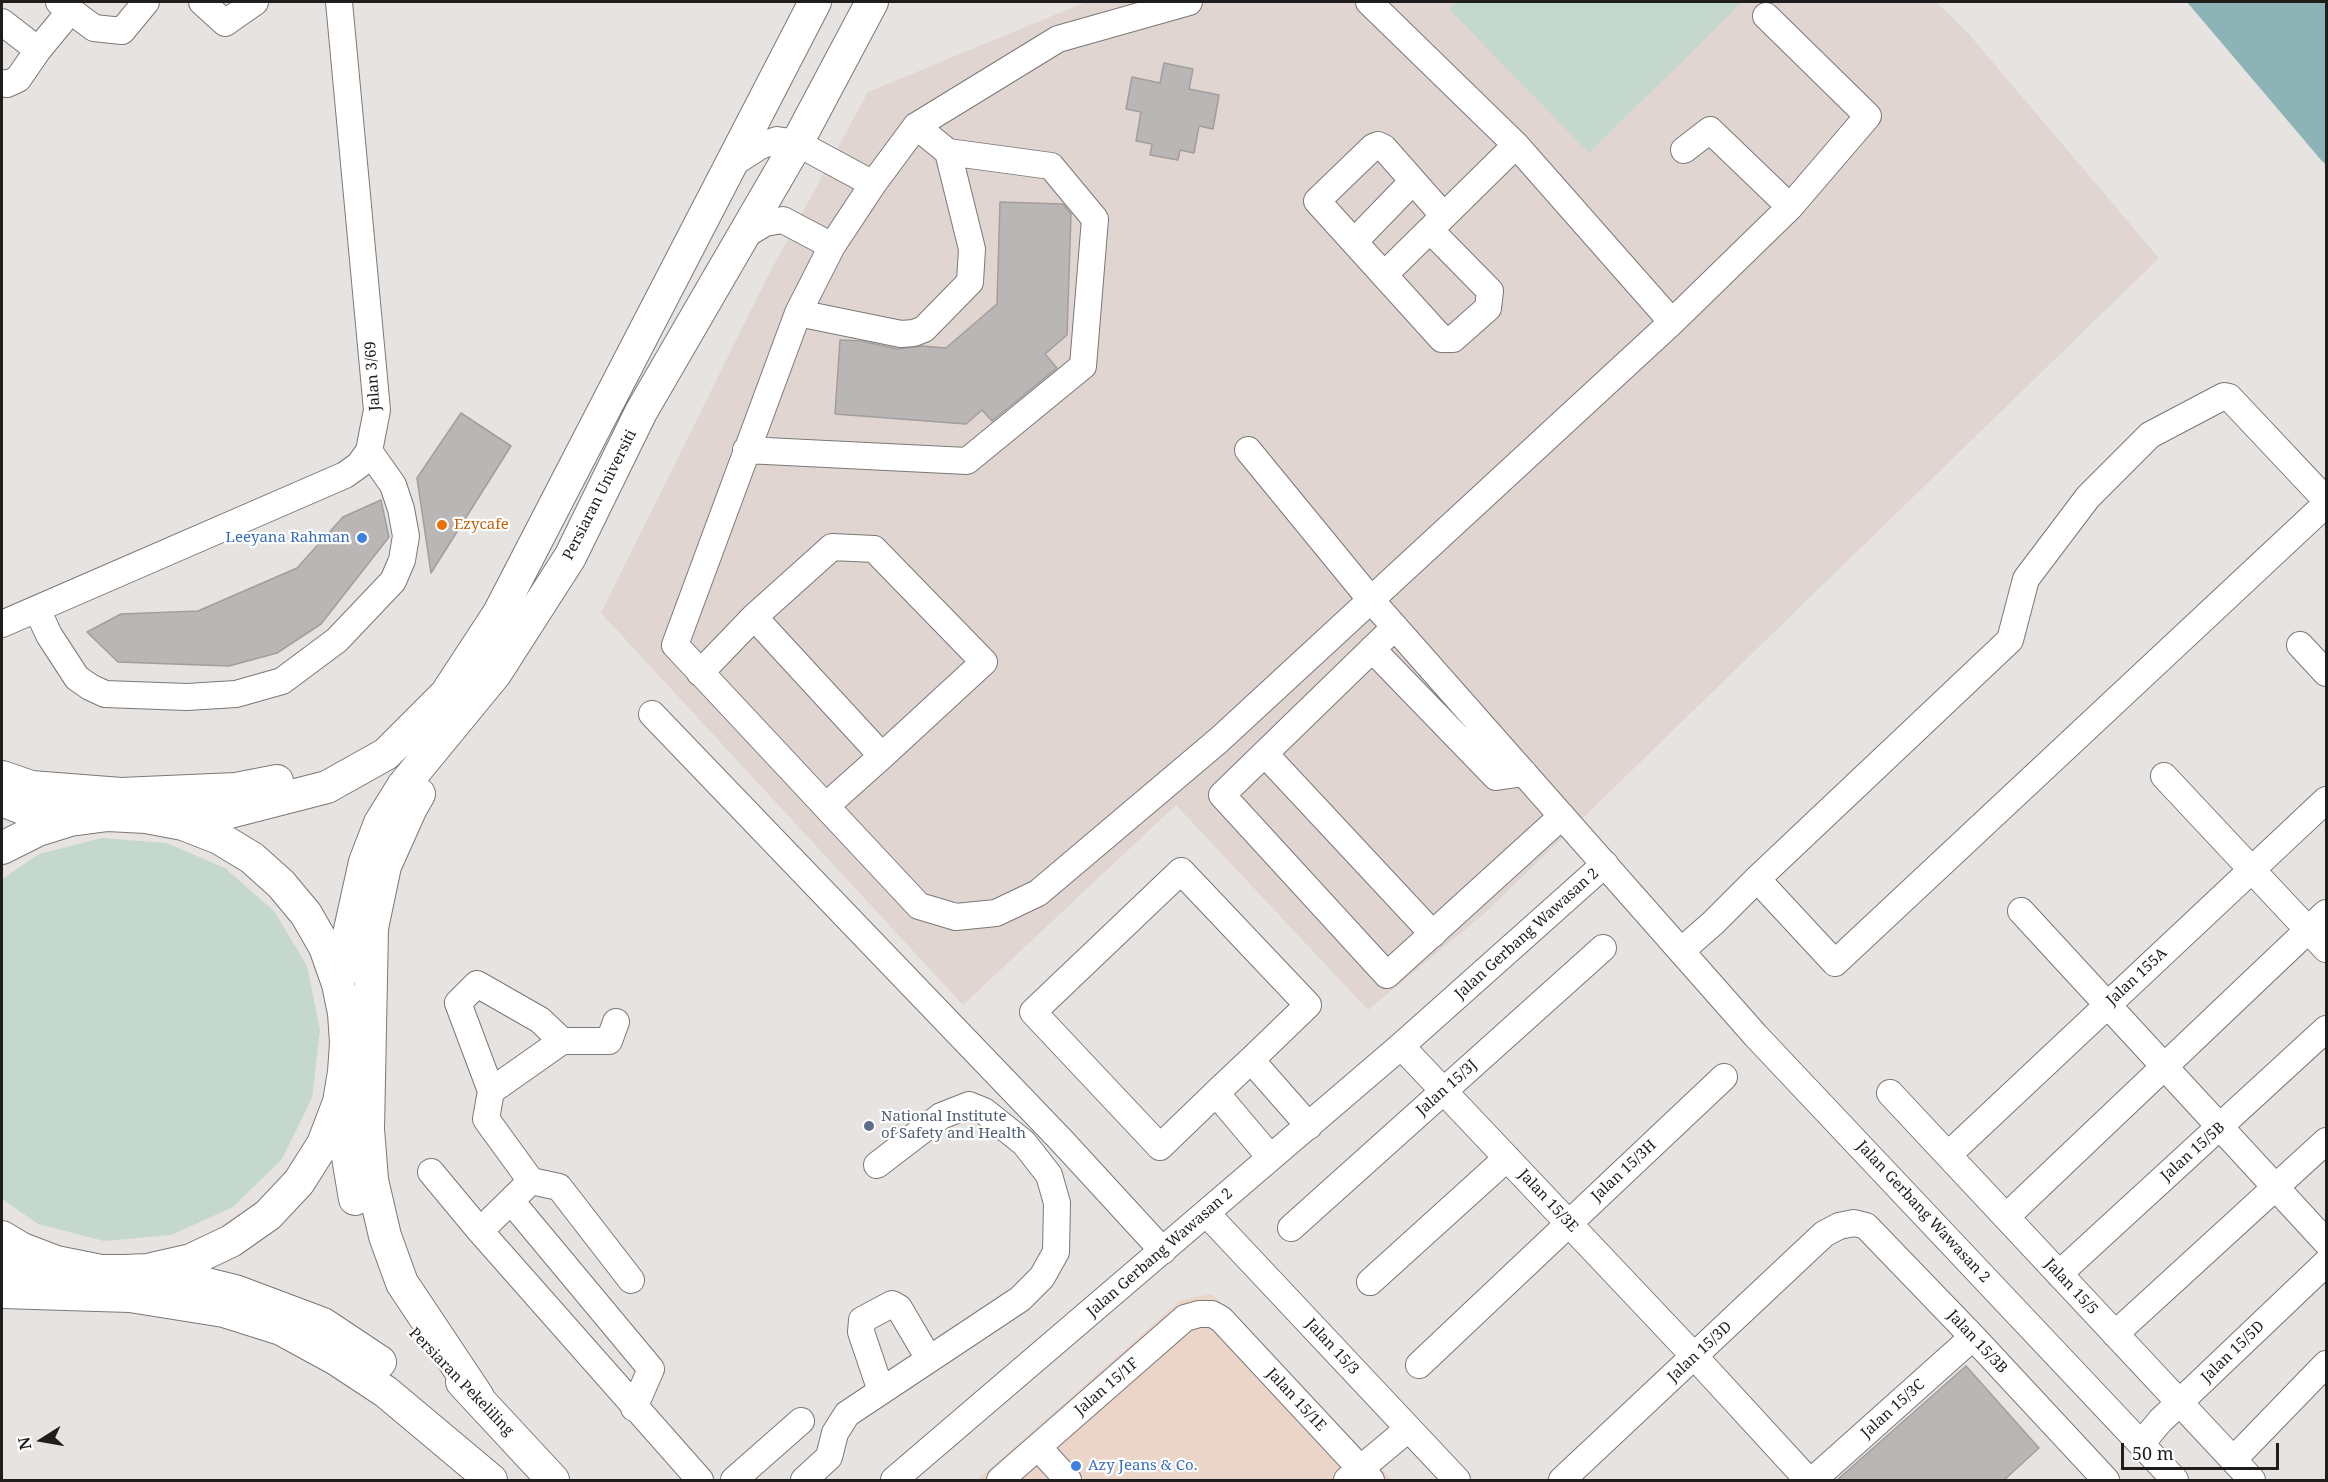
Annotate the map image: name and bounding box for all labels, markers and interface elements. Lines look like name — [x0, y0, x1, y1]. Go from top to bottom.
street label: Jalan 3/69 — [362, 340, 384, 412]
street label: Persiaran Universiti — [559, 427, 641, 563]
place label: Ezycafe — [454, 516, 509, 534]
marker: Ezycafe — [435, 518, 449, 532]
place label: Leeyana Rahman — [226, 529, 350, 547]
marker: Leeyana Rahman — [355, 531, 369, 545]
street label: Jalan Gerbang Wawasan 2 — [1451, 865, 1603, 1003]
street label: Jalan 155A — [2103, 944, 2171, 1010]
street label: Jalan 15/3J — [1413, 1056, 1481, 1120]
place label: National Institute of Safety and Health — [881, 1108, 1026, 1143]
marker: National Institute of Safety and Health — [862, 1119, 876, 1133]
street label: Jalan 15/5B — [2157, 1119, 2229, 1185]
street label: Jalan 15/3H — [1588, 1137, 1660, 1205]
street label: Jalan Gerbang Wawasan 2 — [1853, 1137, 1993, 1287]
street label: Jalan 15/3E — [1514, 1166, 1582, 1236]
street label: Jalan Gerbang Wawasan 2 — [1083, 1185, 1237, 1321]
street label: Jalan 15/5 — [2041, 1255, 2101, 1319]
street label: Jalan 15/3B — [1943, 1307, 2011, 1377]
street label: Jalan 15/3 — [1302, 1315, 1362, 1379]
street label: Jalan 15/5D — [2198, 1317, 2268, 1387]
street label: Jalan 15/3D — [1664, 1318, 1736, 1386]
street label: Persiaran Pekeliling — [405, 1324, 517, 1440]
street label: Jalan 15/1F — [1071, 1354, 1143, 1420]
street label: Jalan 15/1E — [1262, 1365, 1330, 1435]
street label: Jalan 15/3C — [1858, 1376, 1928, 1442]
north arrow — [12, 1410, 72, 1470]
scale bar — [2124, 1431, 2282, 1469]
text: N — [12, 1435, 36, 1452]
text: 50 m — [2132, 1441, 2174, 1465]
place label: Azy Jeans & Co. — [1088, 1457, 1197, 1475]
marker: Azy Jeans & Co. — [1069, 1459, 1083, 1473]

